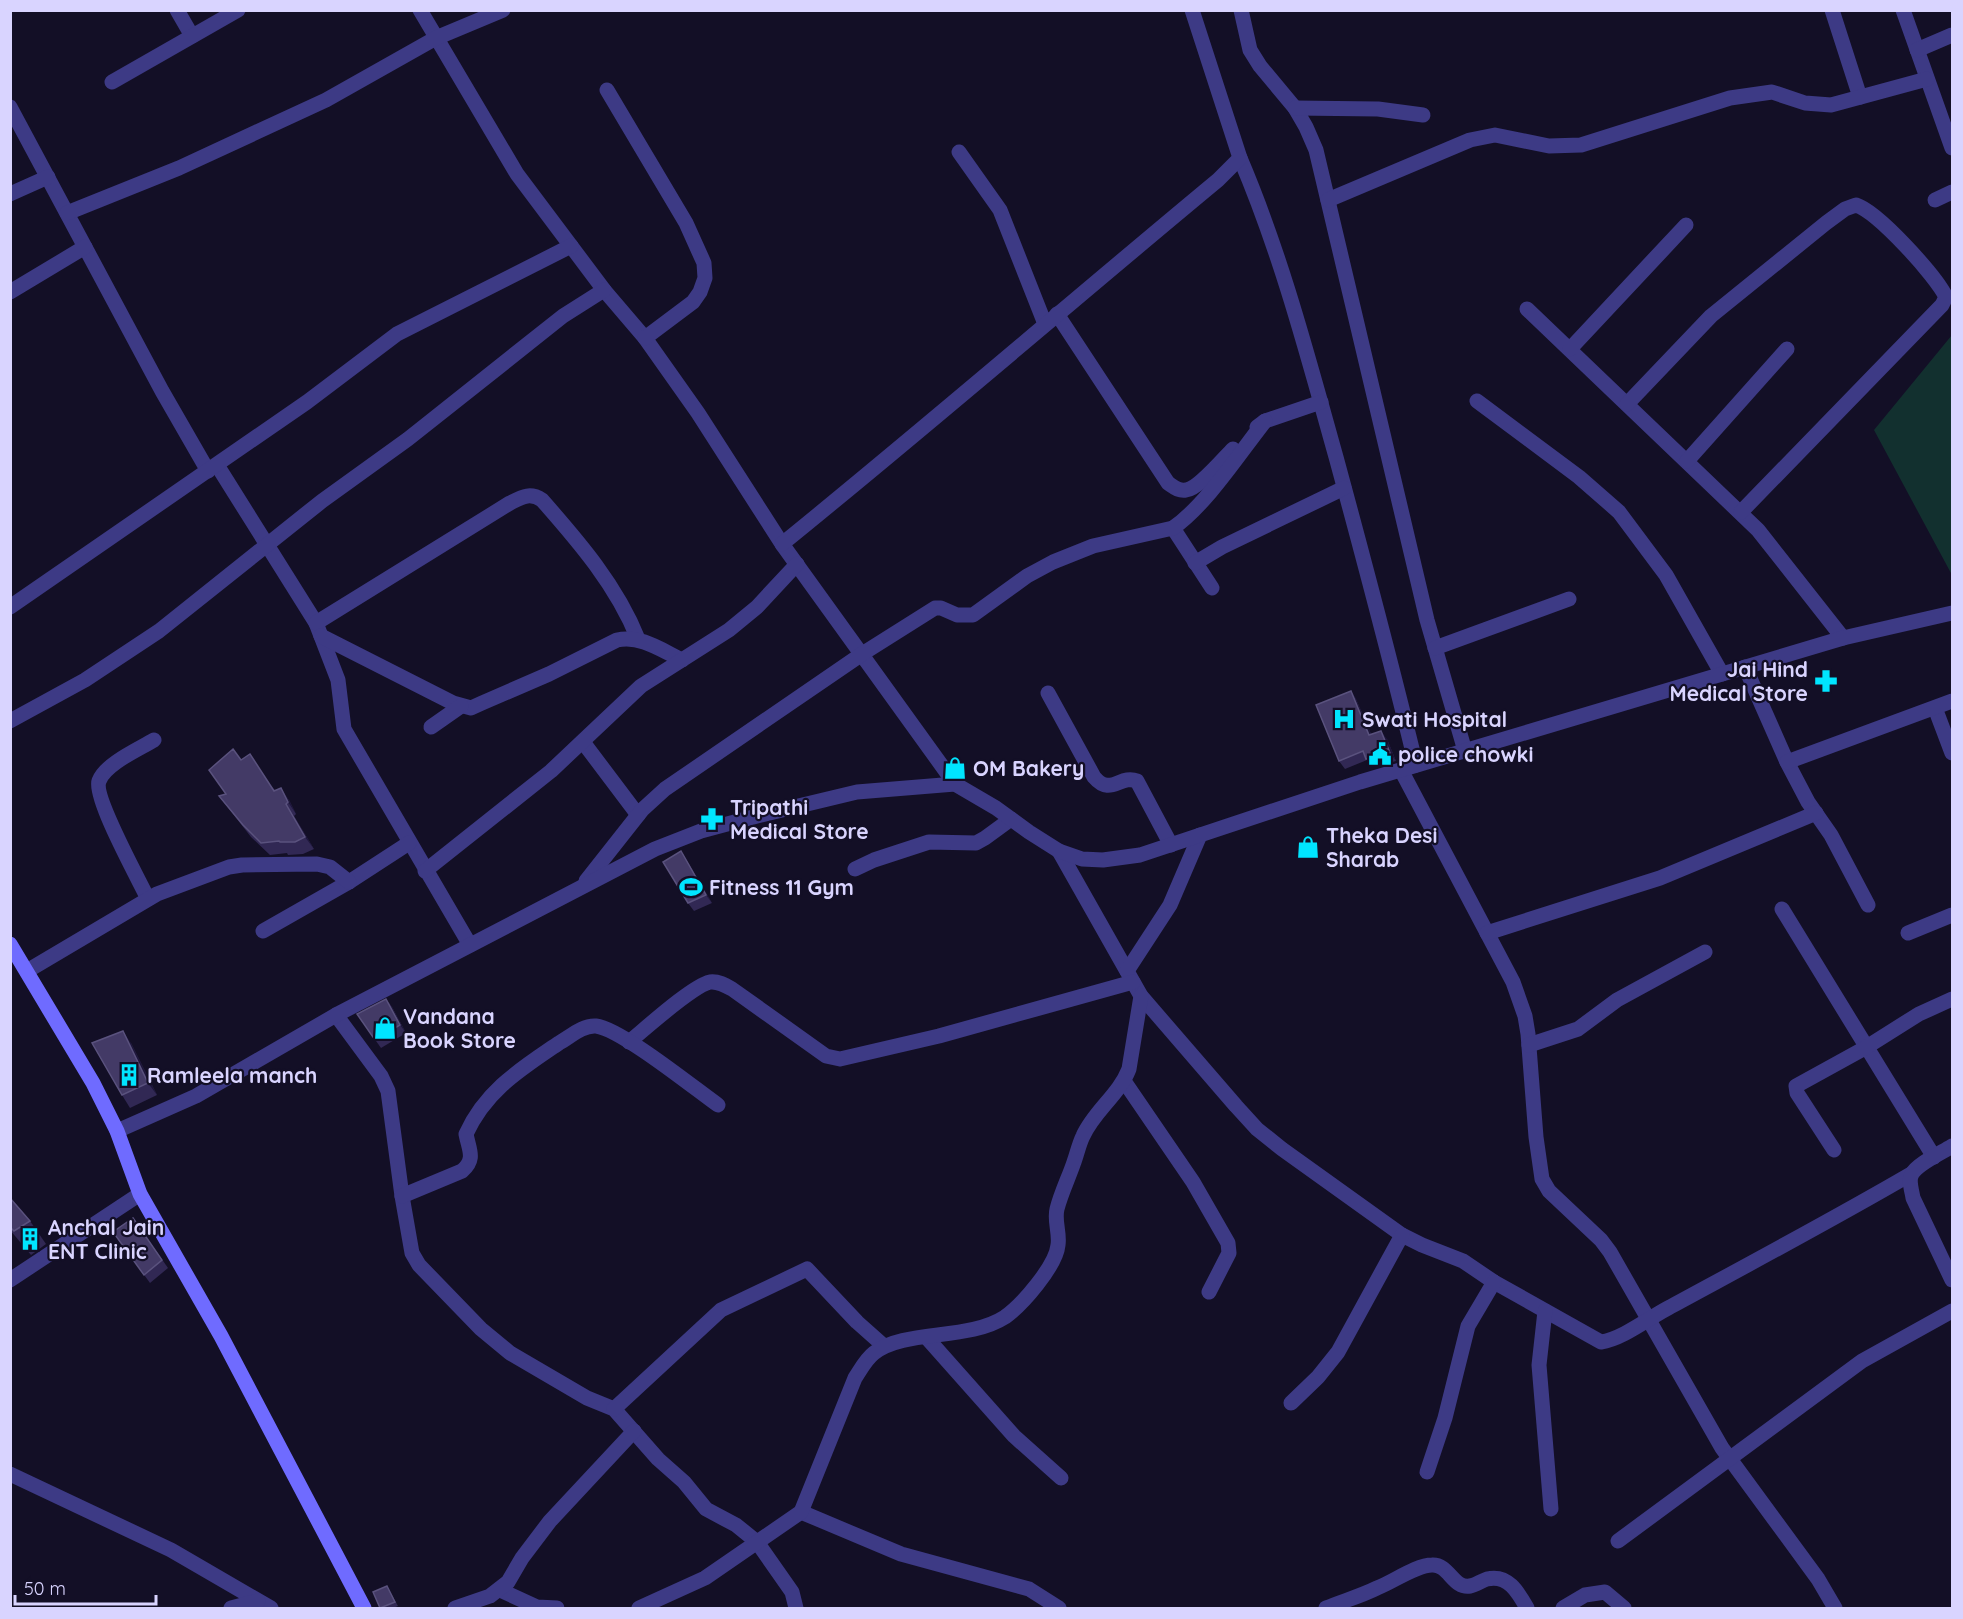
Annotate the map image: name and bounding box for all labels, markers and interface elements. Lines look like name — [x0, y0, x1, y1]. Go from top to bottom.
place label: Jai Hind Medical Store — [1669, 656, 1808, 706]
pharmacy icon: Jai Hind Medical Store — [1813, 668, 1839, 694]
hospital icon: Swati Hospital — [1331, 706, 1357, 732]
place label: Swati Hospital — [1362, 706, 1507, 732]
public building icon: police chowki — [1367, 741, 1393, 767]
place label: police chowki — [1398, 741, 1533, 767]
shop icon: OM Bakery — [942, 755, 968, 781]
place label: OM Bakery — [973, 755, 1084, 781]
place label: Tripathi Medical Store — [730, 794, 869, 844]
pharmacy icon: Tripathi Medical Store — [699, 806, 725, 832]
place label: Theka Desi Sharab — [1326, 822, 1437, 872]
shop icon: Theka Desi Sharab — [1295, 834, 1321, 860]
sports icon: Fitness 11 Gym — [678, 874, 704, 900]
place label: Fitness 11 Gym — [709, 874, 854, 900]
place label: Vandana Book Store — [403, 1003, 516, 1053]
shop icon: Vandana Book Store — [372, 1015, 398, 1041]
building icon: Ramleela manch — [116, 1062, 142, 1088]
place label: Ramleela manch — [147, 1062, 317, 1088]
place label: Anchal Jain ENT Clinic — [48, 1214, 164, 1264]
building icon: Anchal Jain ENT Clinic — [17, 1226, 43, 1252]
scale bar — [15, 1568, 156, 1606]
text: 50 m — [24, 1577, 66, 1600]

